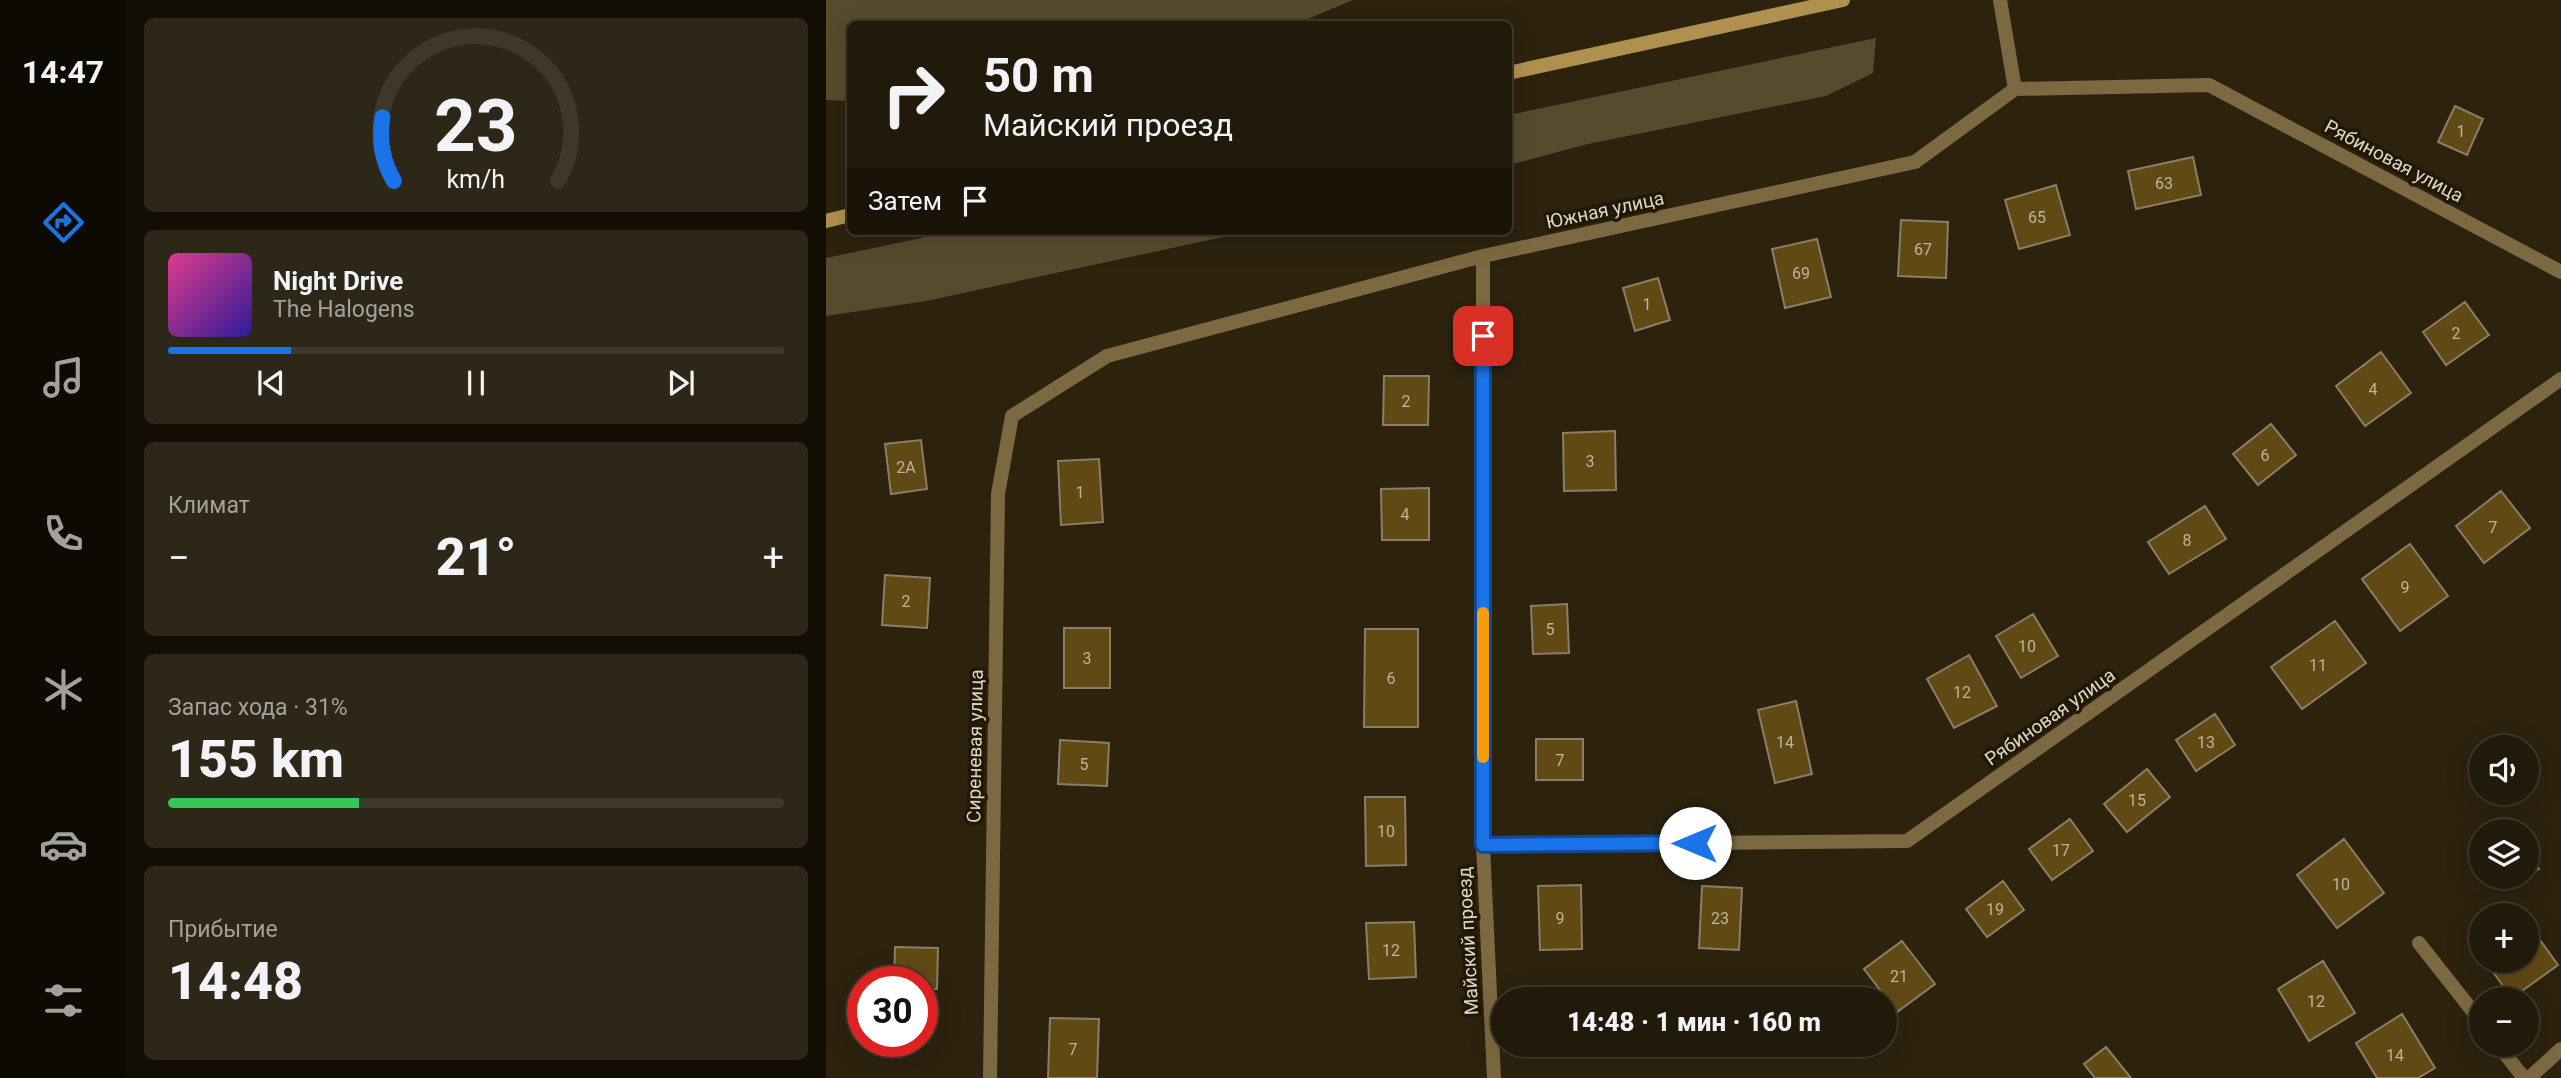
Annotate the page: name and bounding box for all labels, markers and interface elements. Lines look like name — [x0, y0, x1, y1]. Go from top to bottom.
text: 50 m — [983, 47, 1094, 104]
icon: right — [868, 49, 959, 140]
text: 14:47 — [22, 53, 104, 91]
text: 23 — [434, 83, 518, 169]
text: Майский проезд — [983, 106, 1233, 144]
street label: Рябиновая улица — [2321, 115, 2467, 207]
house number: 1 — [2457, 122, 2466, 141]
text: km/h — [447, 165, 505, 194]
house number: 63 — [2155, 174, 2173, 193]
icon: arrive — [956, 182, 994, 220]
text: Затем — [868, 186, 942, 216]
street label: Южная улица — [1544, 186, 1666, 234]
icon: directions — [39, 198, 88, 247]
house number: 65 — [2028, 208, 2046, 227]
house number: 67 — [1914, 240, 1932, 259]
house number: 69 — [1792, 264, 1810, 283]
text: Night Drive — [273, 266, 403, 296]
house number: 1 — [1643, 295, 1652, 314]
text: The Halogens — [273, 296, 415, 323]
pin — [1453, 306, 1513, 366]
icon: arrive — [1464, 317, 1502, 355]
house number: 2 — [2452, 324, 2461, 343]
icon: music — [39, 353, 88, 402]
icon: previous — [252, 364, 290, 402]
icon: pause — [457, 364, 495, 402]
icon: next — [662, 364, 700, 402]
house number: 4 — [2369, 380, 2378, 399]
house number: 2 — [1402, 392, 1411, 411]
house number: 6 — [2261, 446, 2270, 465]
house number: 3 — [1586, 452, 1595, 471]
house number: 2А — [896, 458, 916, 477]
house number: 1 — [1076, 483, 1085, 502]
text: Климат — [168, 492, 250, 519]
house number: 4 — [1401, 505, 1410, 524]
icon: phone — [39, 509, 88, 558]
house number: 7 — [2489, 518, 2498, 537]
text: 21° — [436, 527, 516, 588]
house number: 8 — [2183, 531, 2192, 550]
text: − — [168, 536, 190, 580]
text: + — [762, 536, 784, 580]
house number: 9 — [2401, 578, 2410, 597]
house number: 2 — [902, 592, 911, 611]
house number: 5 — [1546, 620, 1555, 639]
house number: 10 — [2018, 637, 2036, 656]
house number: 3 — [1083, 649, 1092, 668]
house number: 11 — [2309, 656, 2327, 675]
street label: Рябиновая улица — [1980, 663, 2120, 771]
icon: climate — [39, 665, 88, 714]
street label: Сиреневая улица — [962, 669, 988, 823]
house number: 6 — [1387, 669, 1396, 688]
house number: 12 — [1953, 683, 1971, 702]
text: Запас хода · 31% — [168, 694, 348, 721]
text: 155 km — [168, 729, 344, 790]
house number: 14 — [1776, 733, 1794, 752]
house number: 13 — [2197, 733, 2215, 752]
map controls — [2469, 735, 2539, 1057]
button: sound — [2469, 735, 2539, 805]
house number: 7 — [1556, 751, 1565, 770]
house number: 5 — [1080, 755, 1089, 774]
house number: 15 — [2128, 791, 2146, 810]
position arrow — [1658, 806, 1732, 880]
button: layers — [2469, 819, 2539, 889]
icon: car — [39, 820, 88, 869]
house number: 10 — [1377, 822, 1395, 841]
house number: 17 — [2052, 841, 2070, 860]
street label: Майский проезд — [1453, 866, 1483, 1016]
house number: 10 — [2332, 875, 2350, 894]
house number: 19 — [1986, 900, 2004, 919]
button: + — [2469, 903, 2539, 973]
house number: 9 — [1556, 909, 1565, 928]
house number: 23 — [1711, 909, 1729, 928]
text: Прибытие — [168, 916, 278, 943]
house number: 12 — [1382, 941, 1400, 960]
text: 14:48 — [168, 951, 303, 1012]
speed limit sign: 30 — [847, 966, 938, 1057]
house number: 21 — [1890, 967, 1908, 986]
icon: filters — [39, 976, 88, 1025]
button: − — [2469, 987, 2539, 1057]
house number: 12 — [2307, 992, 2325, 1011]
text: 14:48 · 1 мин · 160 m — [1567, 1007, 1821, 1037]
house number: 7 — [1069, 1040, 1078, 1059]
house number: 14 — [2386, 1046, 2404, 1065]

